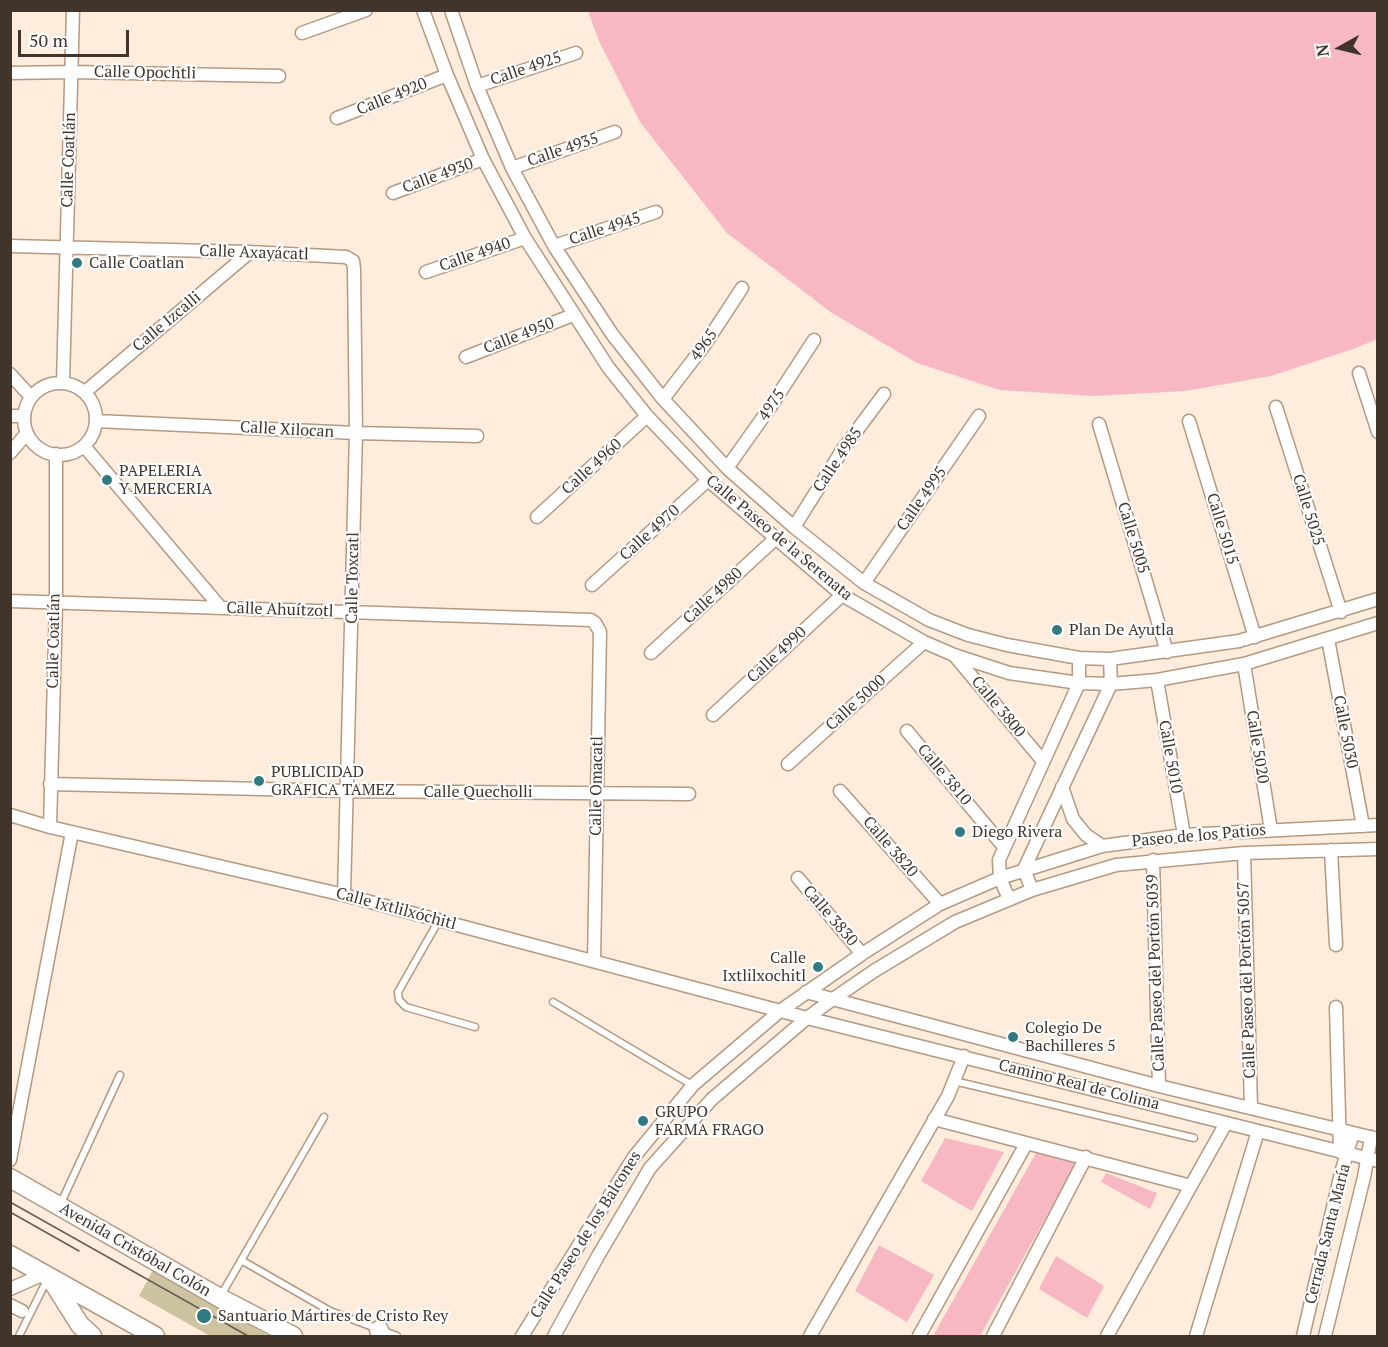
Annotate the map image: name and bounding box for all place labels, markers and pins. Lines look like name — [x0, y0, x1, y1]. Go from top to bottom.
place label: Calle Coatlan — [89, 253, 184, 273]
marker: Calle Coatlan — [70, 256, 84, 270]
place label: PAPELERIA Y MERCERIA — [119, 461, 212, 499]
marker: PAPELERIA Y MERCERIA — [100, 473, 114, 487]
place label: Plan De Ayutla — [1069, 620, 1174, 640]
marker: Plan De Ayutla — [1050, 623, 1064, 637]
place label: PUBLICIDAD GRAFICA TAMEZ — [271, 762, 395, 800]
marker: PUBLICIDAD GRAFICA TAMEZ — [252, 774, 266, 788]
place label: Diego Rivera — [972, 822, 1062, 842]
marker: Diego Rivera — [953, 825, 967, 839]
place label: Calle Ixtlilxochitl — [722, 948, 806, 986]
marker: Calle Ixtlilxochitl — [811, 960, 825, 974]
place label: Colegio De Bachilleres 5 — [1025, 1018, 1116, 1056]
marker: Colegio De Bachilleres 5 — [1006, 1030, 1020, 1044]
place label: GRUPO FARMA FRAGO — [655, 1102, 764, 1140]
marker: GRUPO FARMA FRAGO — [636, 1114, 650, 1128]
place label: Santuario Mártires de Cristo Rey — [218, 1306, 448, 1326]
marker: Santuario Mártires de Cristo Rey — [195, 1307, 213, 1325]

